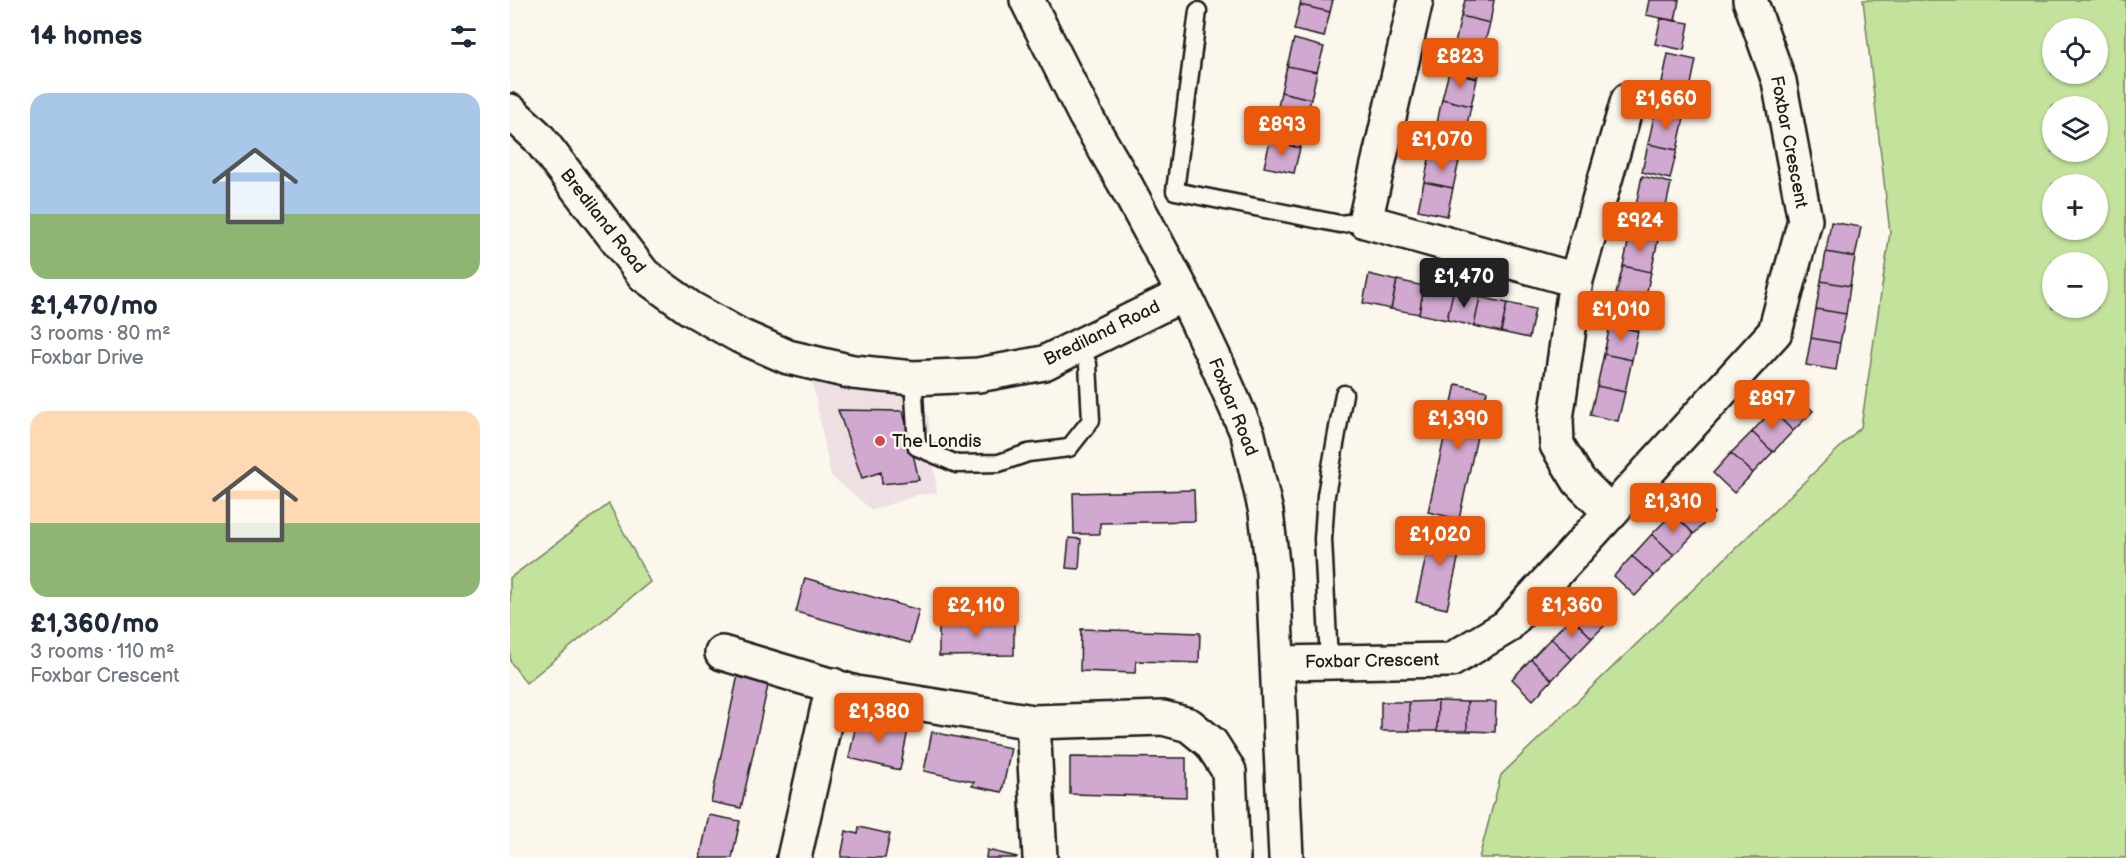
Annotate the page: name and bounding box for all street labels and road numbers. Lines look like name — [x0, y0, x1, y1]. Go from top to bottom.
street label: Foxbar Crescent — [1766, 74, 1812, 210]
street label: Brediland Road — [556, 165, 650, 277]
street label: Brediland Road — [1041, 296, 1163, 370]
street label: Foxbar Road — [1204, 355, 1262, 459]
street label: Foxbar Crescent — [1305, 649, 1440, 673]

